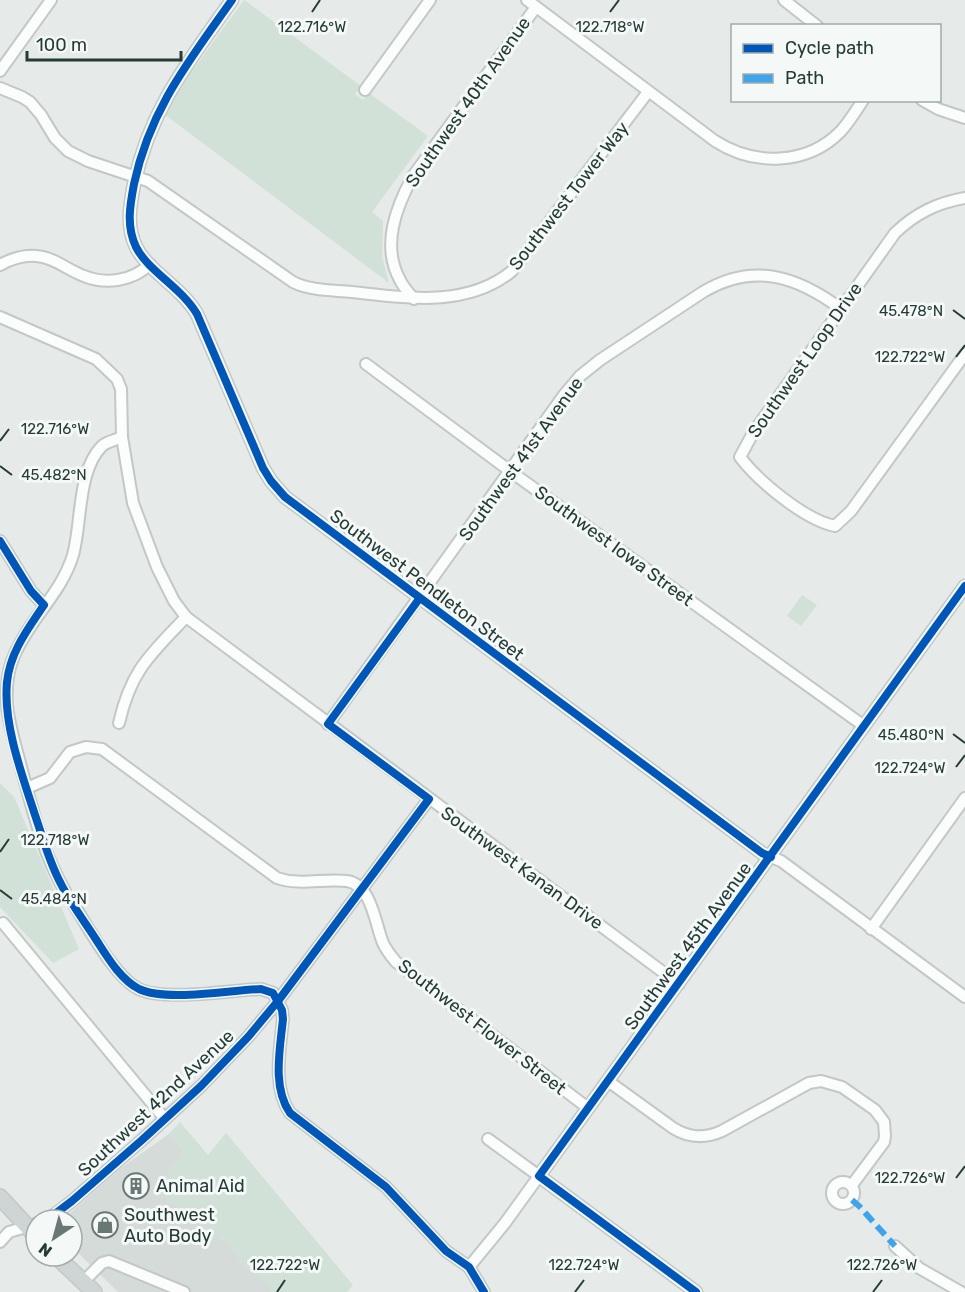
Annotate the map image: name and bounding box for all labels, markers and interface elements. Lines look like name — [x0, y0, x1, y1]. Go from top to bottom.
street label: Southwest 40th Avenue — [401, 13, 535, 191]
text: 122.716°W — [278, 18, 346, 36]
text: 122.718°W — [576, 18, 644, 36]
scale bar — [27, 24, 182, 62]
legend — [731, 24, 941, 102]
text: 100 m — [36, 34, 87, 56]
text: Cycle path — [785, 37, 874, 59]
text: Path — [785, 67, 824, 89]
street label: Southwest Tower Way — [504, 117, 634, 274]
street label: Southwest Loop Drive — [743, 278, 867, 442]
text: 45.478°N — [879, 302, 943, 320]
text: 122.722°W — [875, 348, 945, 366]
street label: Southwest 41st Avenue — [454, 373, 588, 545]
text: 122.716°W — [21, 420, 89, 438]
text: 45.482°N — [21, 466, 87, 484]
street label: Southwest Iowa Street — [530, 481, 698, 611]
street label: Southwest Pendleton Street — [326, 505, 528, 665]
text: 45.480°N — [878, 726, 944, 744]
text: 122.724°W — [875, 759, 945, 777]
street label: Southwest Kanan Drive — [437, 802, 607, 934]
text: 122.718°W — [21, 831, 89, 849]
street label: Southwest 45th Avenue — [620, 858, 756, 1034]
text: 45.484°N — [21, 890, 87, 908]
street label: Southwest Flower Street — [394, 955, 570, 1099]
street label: Southwest 42nd Avenue — [73, 1025, 239, 1181]
text: 122.726°W — [875, 1169, 945, 1187]
building icon: Animal Aid — [121, 1171, 151, 1201]
place label: Animal Aid — [156, 1175, 245, 1197]
place label: Southwest Auto Body — [124, 1204, 215, 1247]
north arrow — [24, 1208, 84, 1268]
shop icon: Southwest Auto Body — [90, 1210, 120, 1240]
text: N — [35, 1239, 56, 1261]
text: 122.722°W — [250, 1256, 320, 1274]
text: 122.724°W — [549, 1256, 619, 1274]
text: 122.726°W — [847, 1256, 917, 1274]

